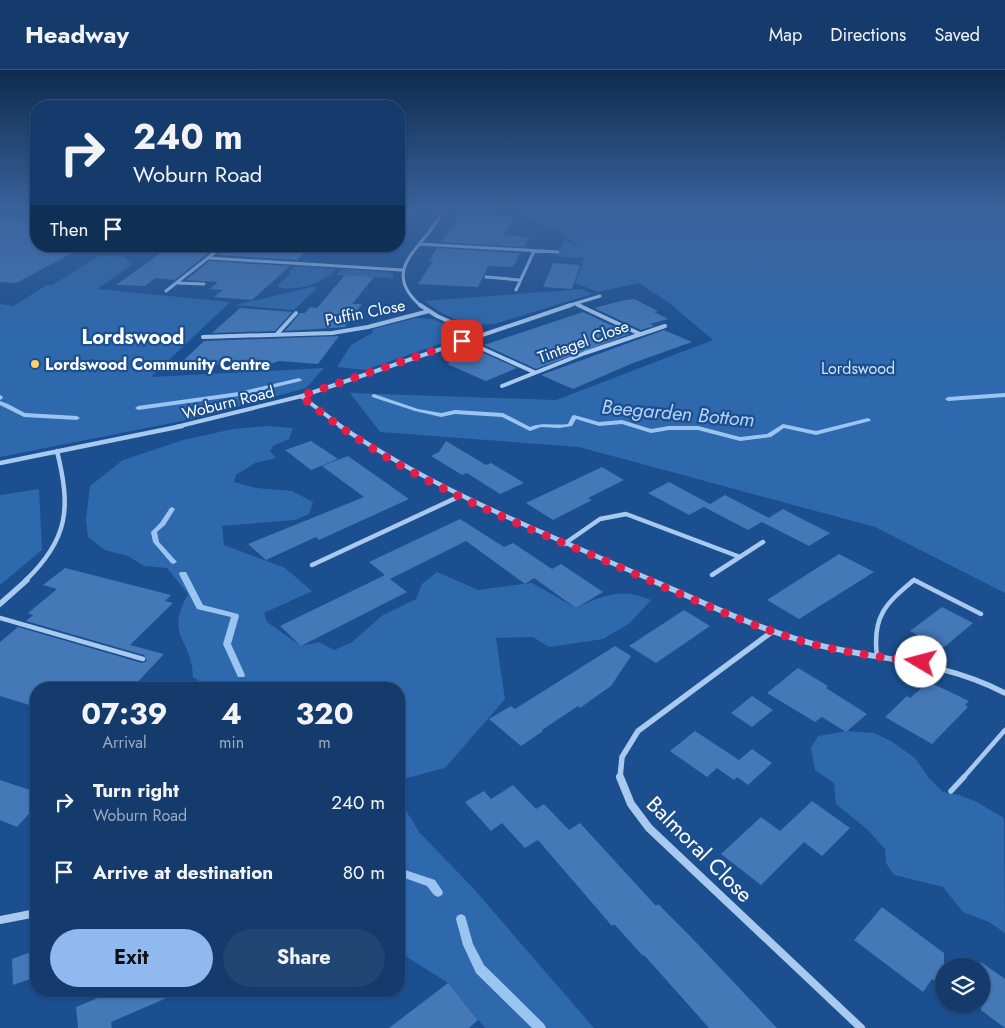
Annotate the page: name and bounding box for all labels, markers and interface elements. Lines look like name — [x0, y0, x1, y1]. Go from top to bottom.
text: Headway — [25, 17, 129, 52]
text: Map — [769, 22, 802, 48]
text: Directions — [830, 22, 906, 48]
text: Saved — [934, 22, 980, 48]
text: 240 m — [133, 112, 243, 162]
icon: right — [50, 120, 115, 185]
text: Woburn Road — [133, 158, 262, 190]
icon: arrive — [99, 215, 127, 243]
text: Then — [50, 216, 89, 243]
street label: Puffin Close — [323, 293, 407, 332]
street label: Tintagel Close — [534, 314, 632, 369]
pin — [441, 320, 483, 362]
district label: Lordswood — [82, 323, 184, 352]
icon: arrive — [448, 327, 476, 355]
place label: Lordswood Community Centre — [45, 353, 270, 376]
park label: Lordswood — [821, 357, 895, 380]
marker: Lordswood Community Centre — [29, 358, 41, 370]
street label: Woburn Road — [180, 380, 277, 425]
water label: Beegarden Bottom — [600, 392, 756, 435]
position arrow — [894, 635, 946, 687]
text: 07:39 — [81, 692, 168, 735]
text: 4 — [221, 692, 242, 735]
text: 320 — [295, 692, 354, 735]
text: Arrival — [102, 731, 147, 754]
text: min — [219, 731, 244, 754]
text: m — [318, 731, 331, 754]
text: Turn right — [93, 777, 179, 804]
icon: right — [50, 788, 78, 816]
street label: Balmoral Close — [639, 788, 761, 910]
text: 240 m — [331, 789, 385, 816]
text: Woburn Road — [93, 804, 187, 827]
icon: arrive — [50, 858, 78, 886]
text: Arrive at destination — [93, 859, 273, 886]
text: 80 m — [343, 859, 385, 886]
button: Exit — [50, 929, 213, 987]
button: Share — [223, 929, 385, 987]
map controls — [935, 958, 990, 1013]
button: layers — [935, 958, 990, 1013]

